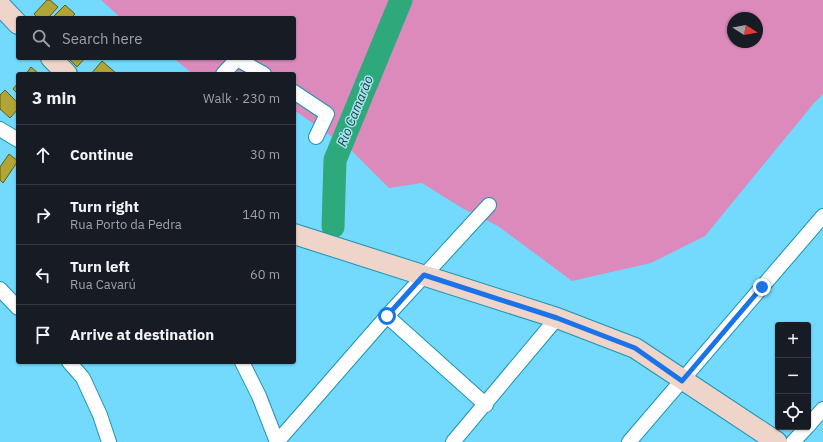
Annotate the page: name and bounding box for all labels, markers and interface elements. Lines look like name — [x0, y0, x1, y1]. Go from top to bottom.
north arrow — [727, 12, 763, 48]
search box — [16, 16, 296, 60]
icon: search — [30, 27, 52, 49]
text: Search here — [62, 29, 142, 48]
water label: Rio Camarão — [333, 73, 377, 149]
text: 3 min — [32, 87, 76, 109]
text: Walk · 230 m — [203, 90, 280, 107]
icon: ahead — [32, 144, 54, 166]
text: Continue — [70, 145, 134, 164]
text: 30 m — [250, 146, 280, 163]
text: Turn right — [70, 197, 139, 216]
icon: right — [32, 204, 54, 226]
text: 140 m — [242, 206, 280, 223]
text: Rua Porto da Pedra — [70, 216, 182, 233]
text: Turn left — [70, 257, 130, 276]
icon: left — [32, 264, 54, 286]
text: 60 m — [250, 266, 280, 283]
text: Rua Cavarú — [70, 276, 136, 293]
route end — [753, 278, 771, 296]
route start — [378, 307, 396, 325]
map controls — [775, 322, 811, 430]
button: + — [775, 322, 811, 358]
icon: arrive — [32, 324, 54, 346]
text: Arrive at destination — [70, 325, 214, 344]
button: − — [775, 358, 811, 394]
button: locate — [775, 394, 811, 430]

